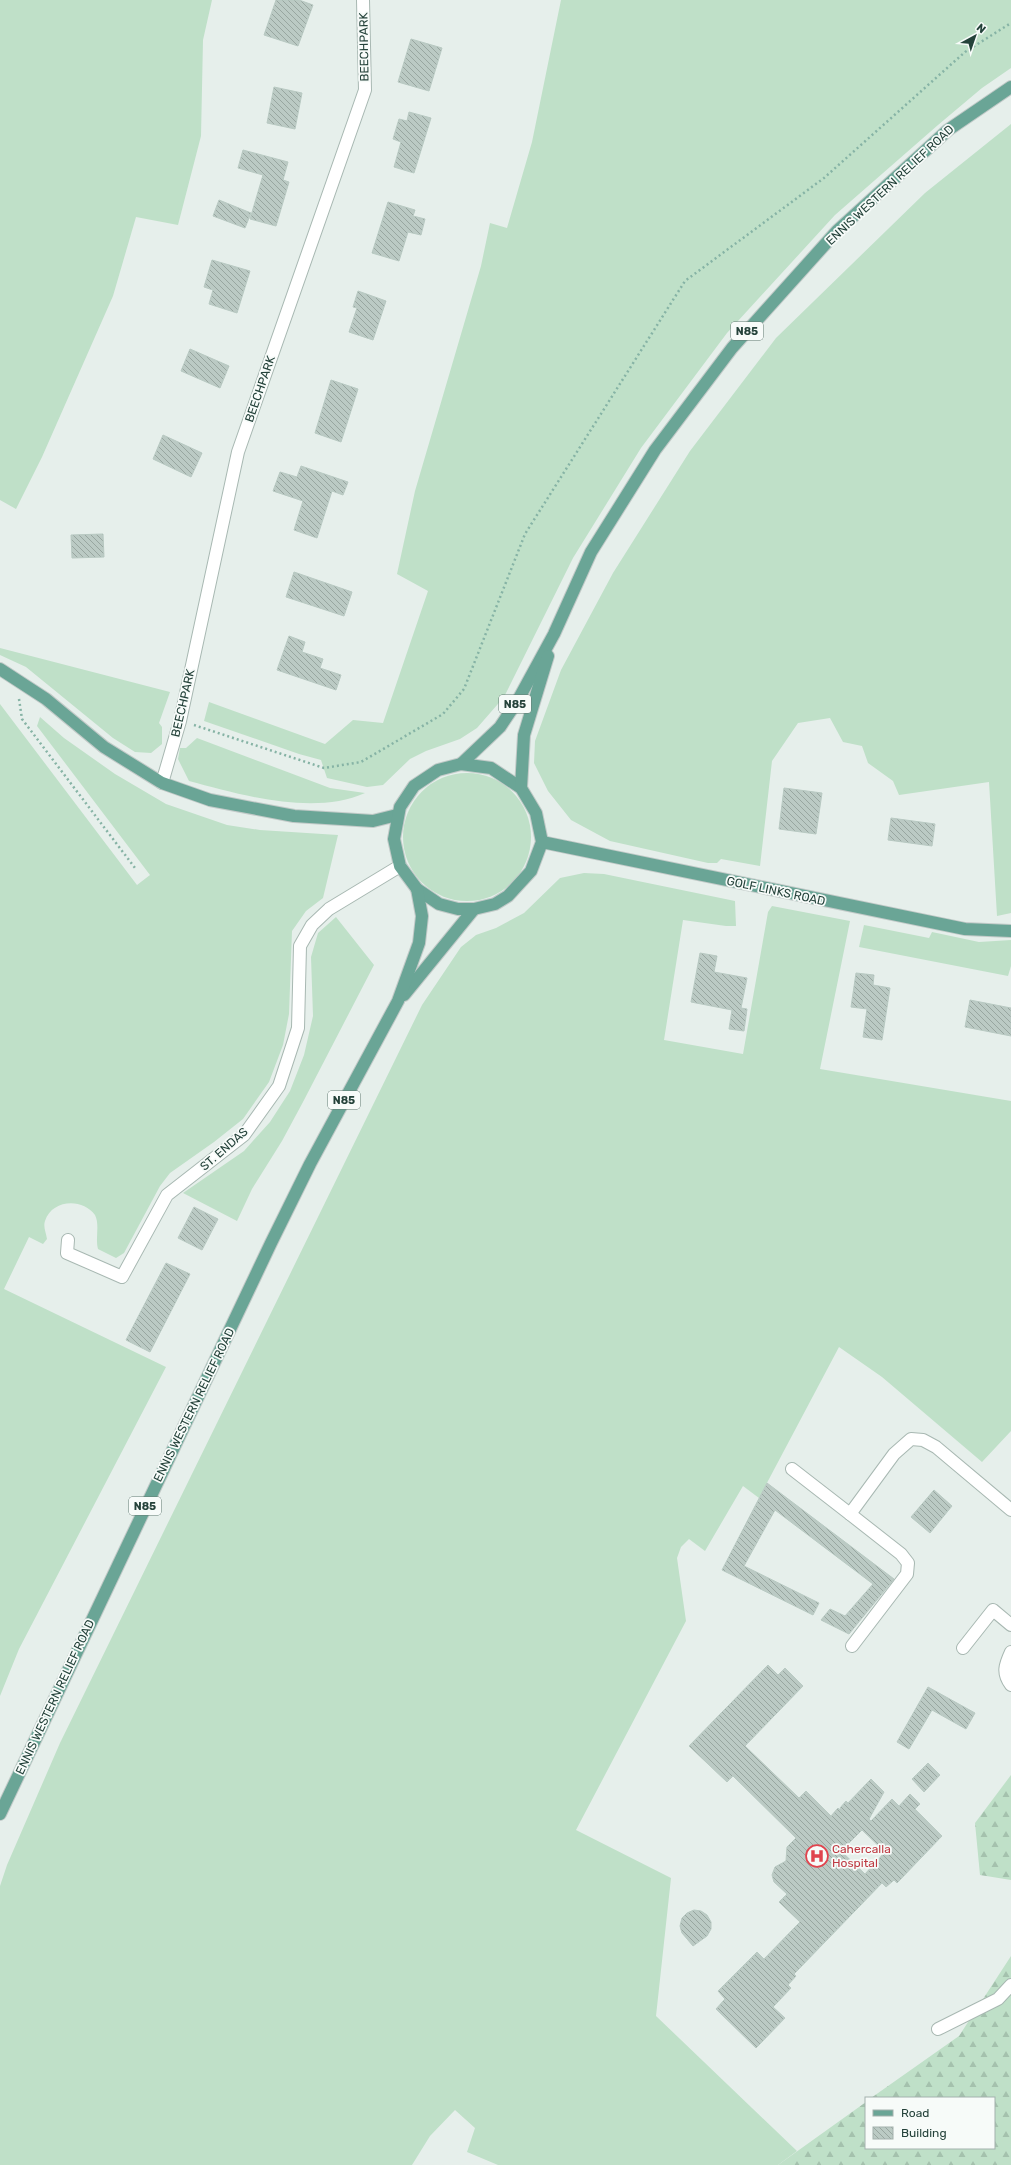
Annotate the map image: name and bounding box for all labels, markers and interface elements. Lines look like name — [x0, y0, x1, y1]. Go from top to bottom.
street label: BEECHPARK — [356, 11, 372, 82]
north arrow — [955, 16, 995, 56]
text: N — [974, 21, 988, 36]
street label: ENNIS WESTERN RELIEF ROAD — [823, 122, 957, 248]
road number: N85 — [731, 322, 763, 340]
street label: BEECHPARK — [242, 353, 278, 424]
street label: BEECHPARK — [168, 667, 198, 738]
road number: N85 — [499, 695, 531, 713]
street label: GOLF LINKS ROAD — [725, 874, 827, 908]
road number: N85 — [328, 1091, 360, 1109]
street label: ST. ENDAS — [197, 1124, 251, 1174]
street label: ENNIS WESTERN RELIEF ROAD — [151, 1326, 237, 1484]
road number: N85 — [129, 1497, 161, 1515]
street label: ENNIS WESTERN RELIEF ROAD — [13, 1617, 97, 1777]
place label: Cahercalla Hospital — [832, 1842, 891, 1870]
hospital icon: Cahercalla Hospital — [804, 1843, 830, 1869]
legend — [865, 2097, 995, 2149]
text: Road — [901, 2106, 929, 2120]
text: Building — [901, 2126, 947, 2140]

